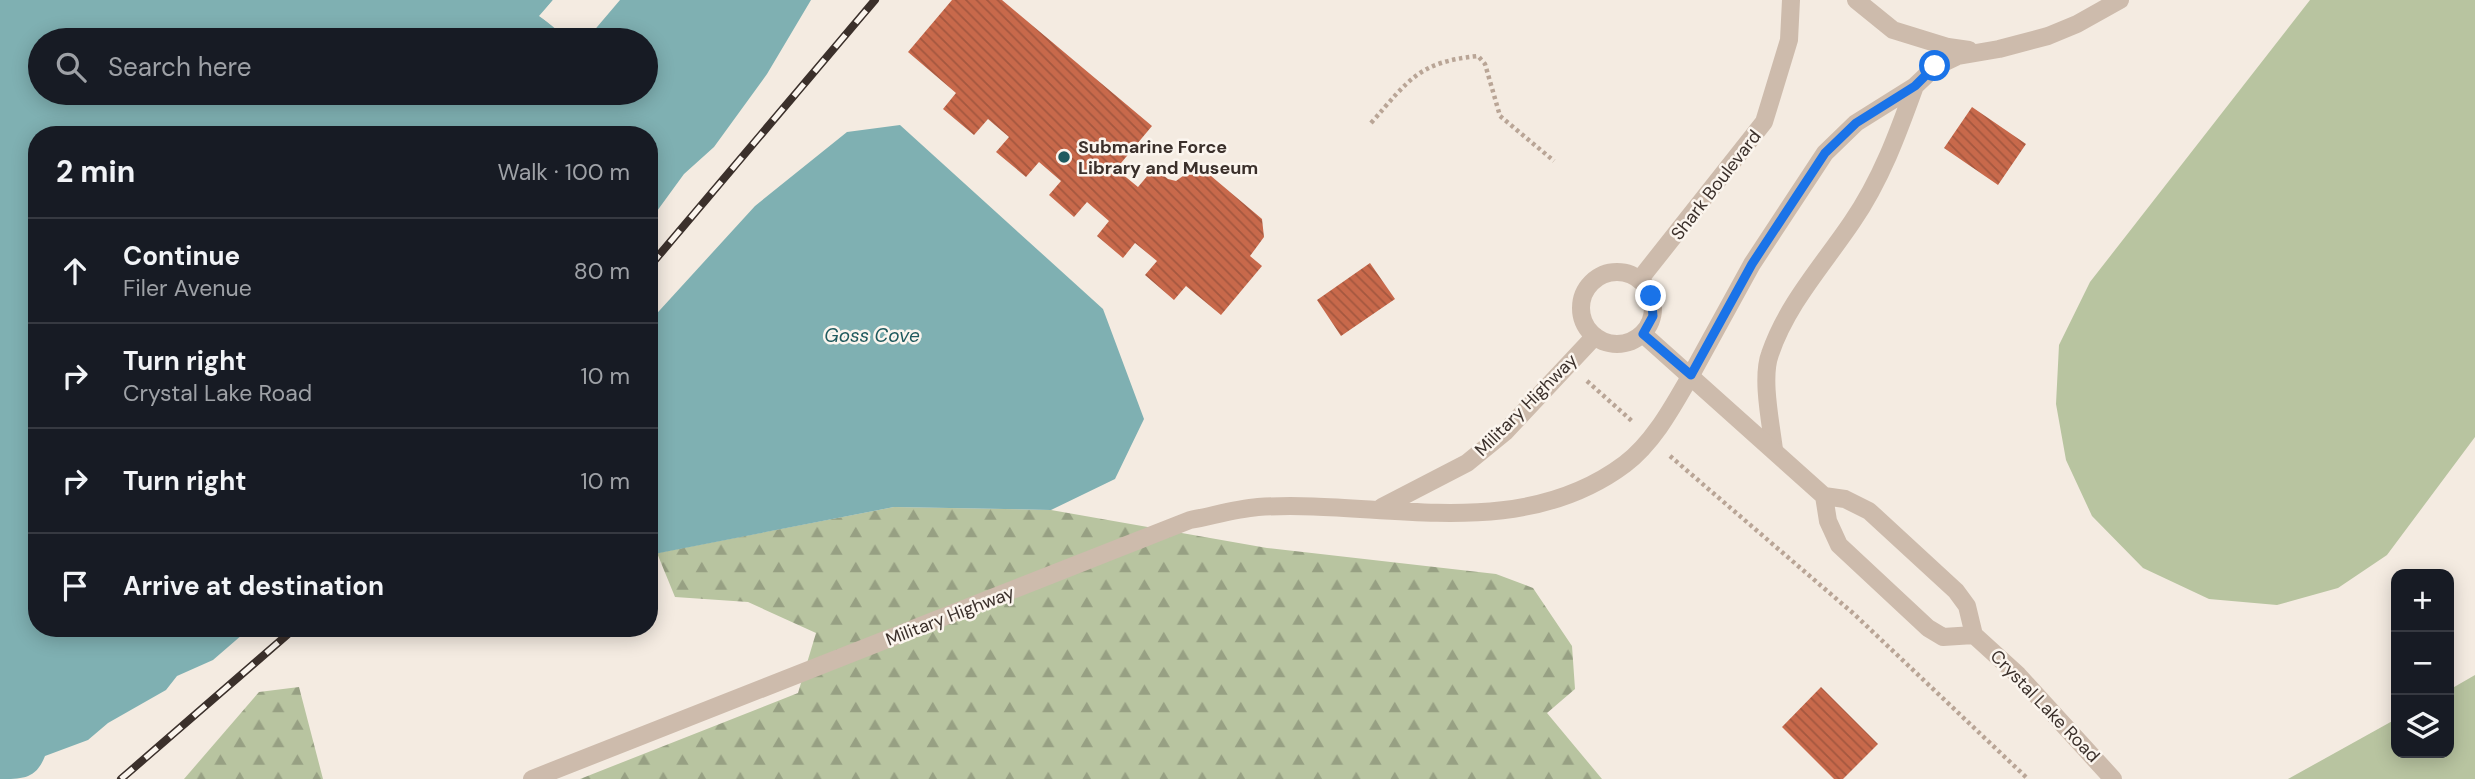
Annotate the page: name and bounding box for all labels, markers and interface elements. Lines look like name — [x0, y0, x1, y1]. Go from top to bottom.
search box — [28, 28, 658, 105]
icon: search — [52, 48, 90, 86]
text: Search here — [108, 50, 251, 84]
route start — [1919, 50, 1950, 81]
street label: Shark Boulevard — [1666, 125, 1766, 245]
place label: Submarine Force Library and Museum — [1078, 135, 1258, 180]
marker: Submarine Force Library and Museum — [1056, 149, 1072, 165]
text: 2 min — [56, 152, 135, 191]
text: Walk · 100 m — [498, 157, 630, 187]
text: Continue — [123, 239, 240, 273]
icon: ahead — [56, 252, 94, 290]
text: 80 m — [574, 256, 630, 286]
text: Filer Avenue — [123, 273, 252, 303]
route end — [1635, 280, 1666, 311]
water label: Goss Cove — [824, 323, 920, 348]
text: Turn right — [123, 344, 247, 378]
street label: Military Highway — [1469, 348, 1583, 462]
icon: right — [56, 357, 94, 395]
text: 10 m — [580, 361, 630, 391]
text: Crystal Lake Road — [123, 378, 312, 408]
icon: right — [56, 462, 94, 500]
text: Turn right — [123, 464, 247, 498]
text: 10 m — [580, 466, 630, 496]
icon: arrive — [56, 567, 94, 605]
text: Arrive at destination — [123, 569, 384, 603]
map controls — [2391, 569, 2454, 758]
button: + — [2391, 569, 2454, 632]
street label: Military Highway — [882, 580, 1018, 652]
button: − — [2391, 632, 2454, 695]
street label: Crystal Lake Road — [1985, 644, 2105, 768]
button: layers — [2391, 695, 2454, 758]

